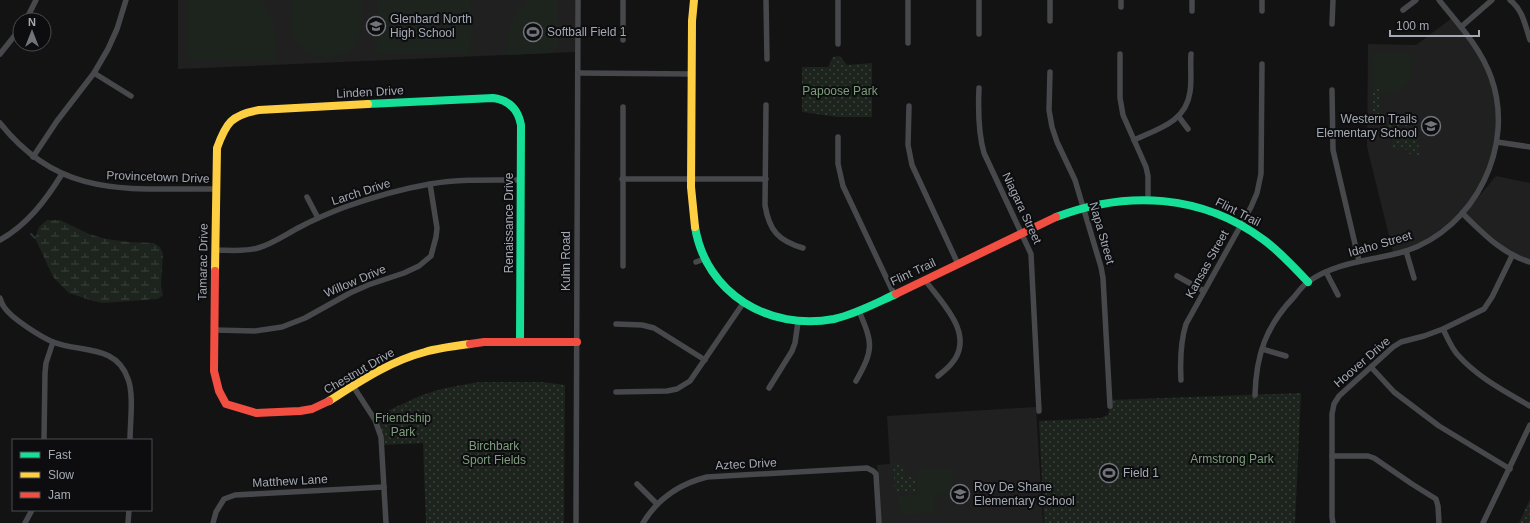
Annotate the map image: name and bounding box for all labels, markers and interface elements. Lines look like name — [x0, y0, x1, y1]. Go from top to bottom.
north arrow — [12, 12, 52, 52]
place label: Glenbard North High School — [390, 12, 472, 40]
scale bar — [1390, 12, 1479, 38]
school or university icon: Glenbard North High School — [365, 15, 387, 37]
text: N — [28, 16, 36, 28]
text: 100 m — [1396, 19, 1429, 33]
sports icon: Softball Field 1 — [522, 21, 544, 43]
place label: Softball Field 1 — [547, 25, 627, 39]
street label: Linden Drive — [336, 83, 404, 101]
park label: Papoose Park — [802, 84, 879, 98]
place label: Western Trails Elementary School — [1316, 112, 1417, 140]
school or university icon: Western Trails Elementary School — [1420, 115, 1442, 137]
street label: Provincetown Drive — [106, 168, 210, 186]
street label: Niagara Street — [999, 170, 1045, 247]
street label: Renaissance Drive — [502, 172, 516, 273]
street label: Larch Drive — [330, 176, 393, 208]
street label: Flint Trail — [1213, 195, 1263, 229]
street label: Napa Street — [1086, 200, 1118, 266]
street label: Tamarac Drive — [195, 223, 211, 301]
street label: Kansas Street — [1183, 227, 1232, 300]
street label: Idaho Street — [1347, 228, 1414, 260]
street label: Kuhn Road — [559, 231, 573, 291]
street label: Flint Trail — [888, 255, 938, 289]
street label: Willow Drive — [322, 262, 388, 300]
street label: Hoover Drive — [1331, 334, 1393, 390]
street label: Chestnut Drive — [321, 345, 397, 397]
park label: Friendship Park — [375, 411, 431, 439]
legend — [12, 439, 152, 511]
park label: Birchbark Sport Fields — [462, 439, 526, 467]
text: Fast — [48, 448, 72, 462]
park label: Armstrong Park — [1190, 452, 1275, 466]
street label: Aztec Drive — [715, 455, 777, 473]
sports icon: Field 1 — [1098, 462, 1120, 484]
place label: Field 1 — [1123, 466, 1159, 480]
text: Slow — [48, 468, 74, 482]
street label: Matthew Lane — [252, 472, 328, 490]
place label: Roy De Shane Elementary School — [974, 480, 1075, 508]
school or university icon: Roy De Shane Elementary School — [949, 483, 971, 505]
text: Jam — [48, 488, 71, 502]

